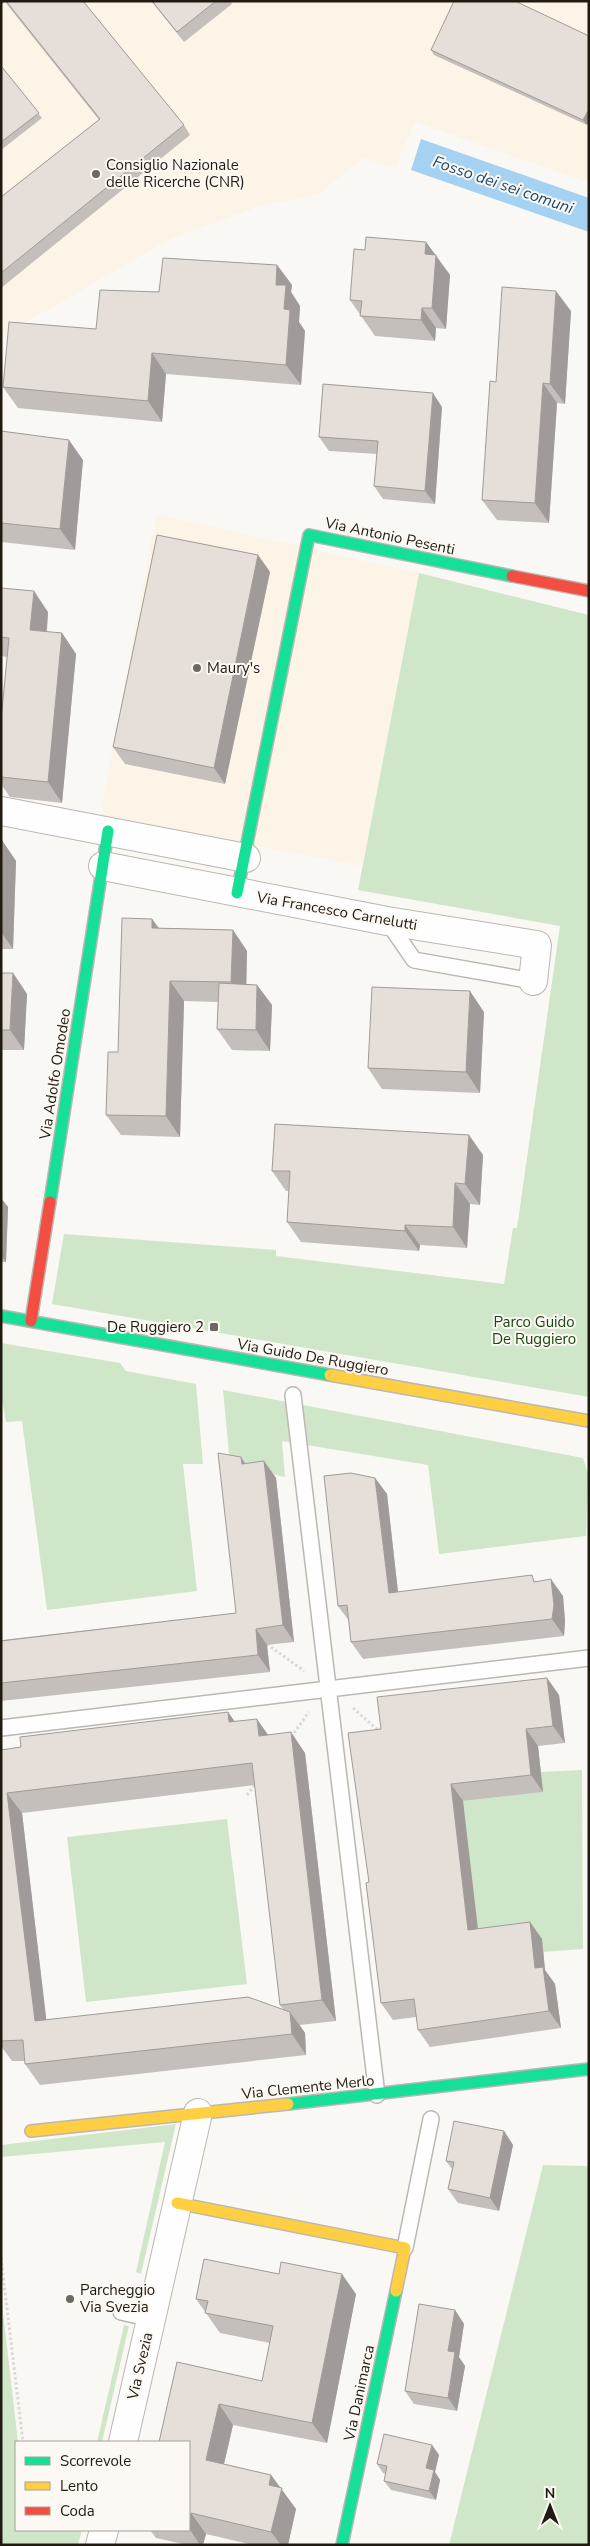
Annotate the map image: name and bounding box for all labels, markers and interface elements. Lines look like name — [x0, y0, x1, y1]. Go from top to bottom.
water label: Fosso dei sei comuni — [430, 151, 576, 219]
place label: Consiglio Nazionale delle Ricerche (CNR) — [106, 155, 245, 192]
marker: Consiglio Nazionale delle Ricerche (CNR) — [90, 168, 102, 180]
street label: Via Antonio Pesenti — [322, 512, 457, 560]
place label: Maury's — [207, 658, 260, 678]
marker: Maury's — [191, 662, 203, 674]
street label: Via Francesco Carnelutti — [254, 887, 419, 935]
street label: Via Adolfo Omodeo — [35, 1007, 75, 1142]
park label: Parco Guido De Ruggiero — [492, 1312, 576, 1349]
place label: De Ruggiero 2 — [107, 1317, 204, 1337]
marker: De Ruggiero 2 — [208, 1321, 220, 1333]
street label: Via Guido De Ruggiero — [235, 1334, 390, 1380]
street label: Via Clemente Merlo — [240, 2070, 375, 2104]
place label: Parcheggio Via Svezia — [79, 2280, 155, 2317]
marker: Parcheggio Via Svezia — [64, 2293, 76, 2305]
street label: Via Svezia — [122, 2330, 157, 2403]
street label: Via Danimarca — [339, 2343, 379, 2444]
legend — [15, 2441, 190, 2531]
text: Scorrevole — [60, 2451, 131, 2471]
text: Lento — [60, 2476, 98, 2496]
north arrow — [525, 2481, 575, 2531]
text: N — [545, 2484, 555, 2503]
text: Coda — [60, 2501, 95, 2521]

